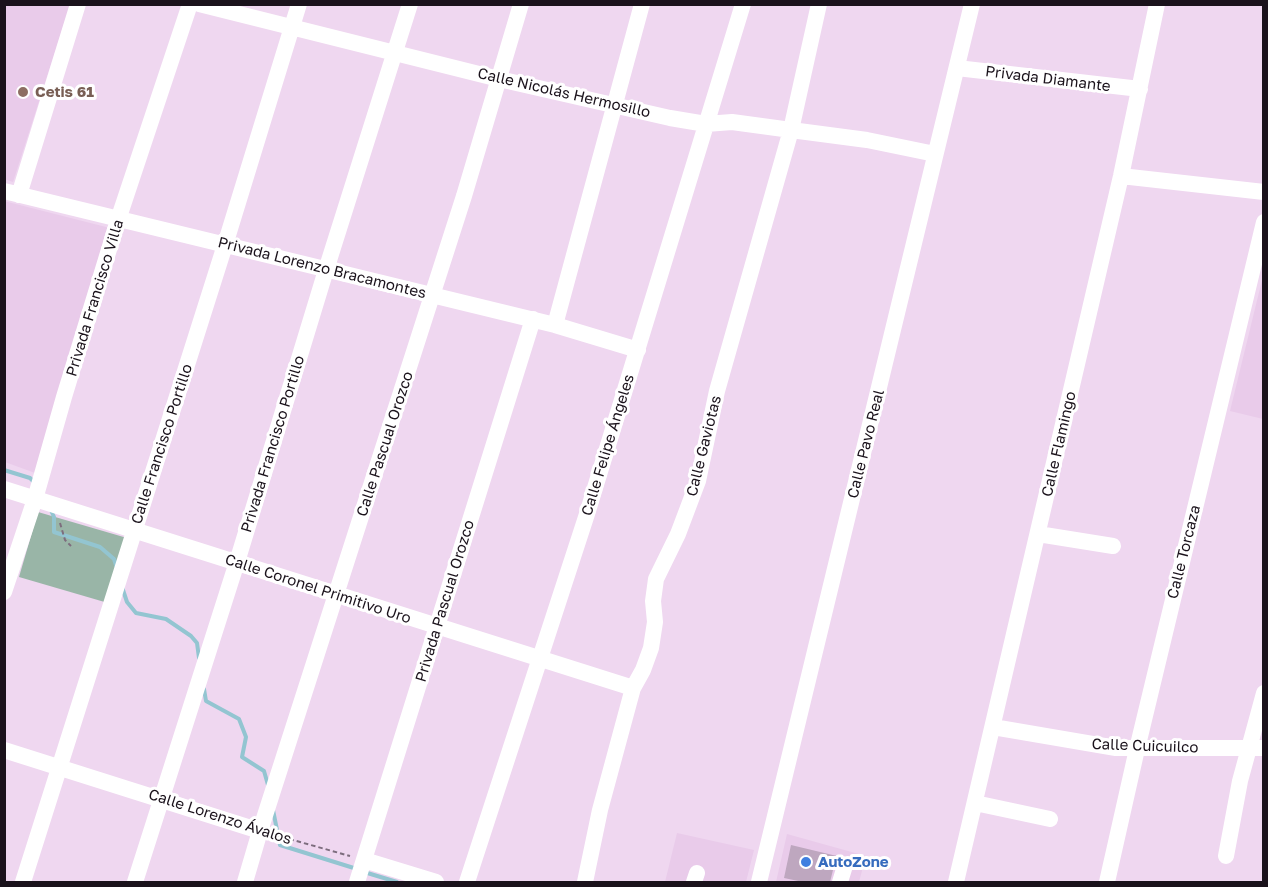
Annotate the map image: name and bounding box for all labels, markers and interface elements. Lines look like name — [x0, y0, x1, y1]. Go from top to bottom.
street label: Privada Diamante — [984, 62, 1112, 96]
street label: Calle Nicolás Hermosillo — [476, 64, 652, 122]
place label: Cetis 61 — [35, 83, 94, 101]
marker: Cetis 61 — [16, 85, 30, 99]
street label: Privada Francisco Villa — [63, 217, 127, 379]
street label: Privada Lorenzo Bracamontes — [216, 233, 428, 303]
street label: Privada Francisco Portillo — [237, 353, 309, 535]
street label: Calle Francisco Portillo — [128, 362, 196, 526]
street label: Calle Pascual Orozco — [353, 369, 417, 519]
street label: Calle Felipe Ángeles — [578, 372, 638, 518]
street label: Calle Pavo Real — [844, 388, 888, 500]
street label: Calle Flamingo — [1038, 390, 1080, 498]
street label: Calle Gaviotas — [683, 394, 725, 498]
street label: Calle Torcaza — [1164, 503, 1204, 601]
street label: Privada Pascual Orozco — [412, 518, 478, 684]
street label: Calle Coronel Primitivo Uro — [223, 550, 413, 628]
street label: Calle Cuicuilco — [1091, 735, 1199, 757]
street label: Calle Lorenzo Ávalos — [146, 785, 294, 849]
place label: AutoZone — [818, 853, 889, 871]
marker: AutoZone — [799, 855, 813, 869]

